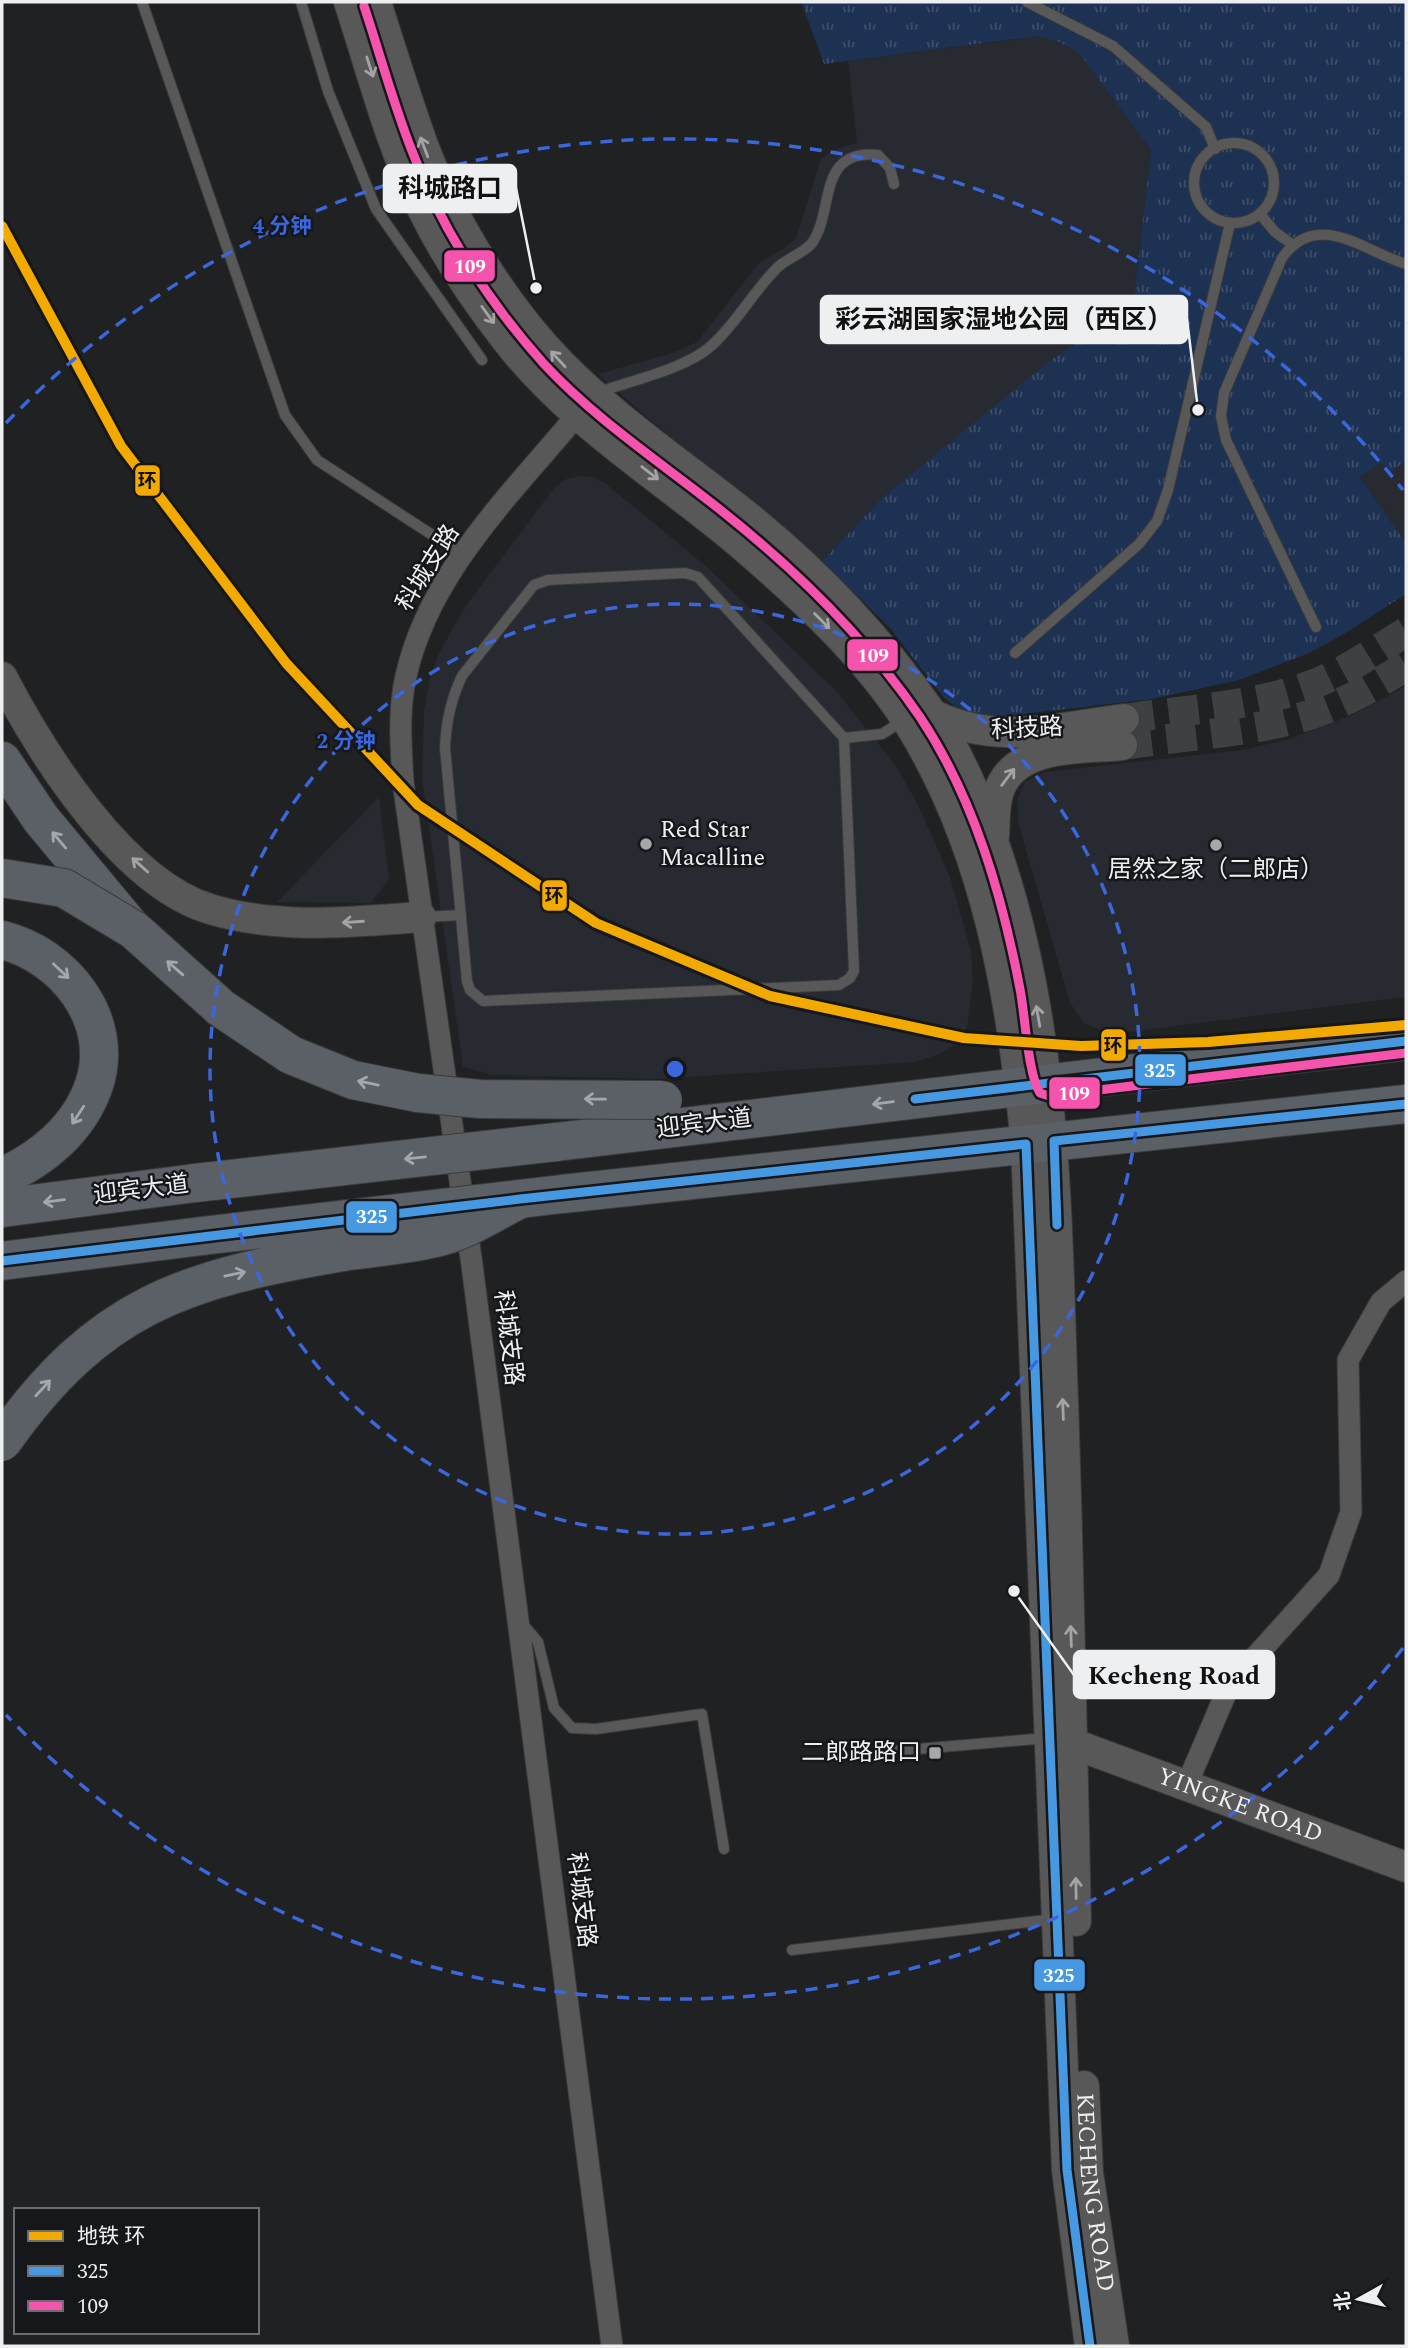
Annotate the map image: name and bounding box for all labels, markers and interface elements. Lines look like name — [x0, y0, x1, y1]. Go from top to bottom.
one-way arrow — [365, 55, 377, 77]
one-way arrow — [417, 137, 430, 159]
callout: 科城路口 — [384, 165, 516, 212]
text: 科城路口 — [398, 169, 502, 209]
text: 4 分钟 — [252, 211, 312, 243]
line badge: 109 — [443, 249, 496, 283]
text: 109 — [454, 253, 486, 282]
callout: 彩云湖国家湿地公园（西区） — [821, 296, 1187, 343]
text: 彩云湖国家湿地公园（西区） — [835, 300, 1173, 340]
one-way arrow — [481, 305, 495, 324]
one-way arrow — [549, 351, 566, 368]
line badge: 环 — [134, 464, 161, 497]
one-way arrow — [640, 465, 659, 480]
text: 环 — [137, 467, 157, 496]
street label: 科城支路 — [387, 518, 469, 618]
one-way arrow — [813, 613, 830, 630]
line badge: 109 — [846, 638, 899, 672]
text: 109 — [857, 642, 889, 671]
street label: 科技路 — [990, 709, 1064, 749]
text: 2 分钟 — [316, 726, 376, 758]
one-way arrow — [1000, 769, 1015, 787]
place label: Red Star Macalline — [660, 812, 765, 876]
one-way arrow — [51, 831, 67, 849]
marker: Red Star Macalline — [638, 836, 654, 852]
marker: 居然之家（二郎店） — [1208, 837, 1224, 853]
place label: 居然之家（二郎店） — [1108, 852, 1324, 888]
one-way arrow — [131, 857, 149, 873]
line badge: 环 — [541, 879, 568, 912]
text: 环 — [544, 882, 564, 911]
one-way arrow — [342, 916, 365, 929]
one-way arrow — [167, 960, 184, 977]
one-way arrow — [52, 963, 69, 980]
one-way arrow — [1031, 1005, 1044, 1028]
line badge: 环 — [1100, 1028, 1127, 1062]
text: 环 — [1103, 1032, 1123, 1061]
line badge: 325 — [1134, 1053, 1187, 1087]
centre of rings — [663, 1057, 687, 1081]
text: 325 — [1144, 1057, 1176, 1086]
one-way arrow — [357, 1075, 380, 1089]
line badge: 109 — [1048, 1076, 1101, 1110]
text: 109 — [1058, 1080, 1090, 1109]
one-way arrow — [583, 1093, 606, 1106]
one-way arrow — [872, 1096, 895, 1109]
street label: 迎宾大道 — [654, 1100, 754, 1148]
one-way arrow — [70, 1105, 85, 1124]
one-way arrow — [404, 1152, 427, 1165]
street label: 迎宾大道 — [91, 1166, 191, 1214]
one-way arrow — [43, 1195, 66, 1208]
line badge: 325 — [345, 1200, 398, 1234]
text: 325 — [356, 1203, 388, 1232]
one-way arrow — [223, 1267, 246, 1281]
street label: 科城支路 — [484, 1288, 532, 1388]
one-way arrow — [35, 1380, 52, 1397]
one-way arrow — [1056, 1398, 1070, 1421]
one-way arrow — [1064, 1625, 1077, 1648]
callout: Kecheng Road — [1074, 1651, 1274, 1698]
text: Kecheng Road — [1088, 1656, 1260, 1696]
place label: 二郎路路口 — [801, 1735, 921, 1771]
marker: 二郎路路口 — [927, 1745, 943, 1761]
street label: YINGKE ROAD — [1152, 1758, 1328, 1853]
street label: 科城支路 — [557, 1850, 605, 1950]
one-way arrow — [1069, 1877, 1083, 1900]
line badge: 325 — [1033, 1958, 1086, 1992]
text: 325 — [1043, 1962, 1075, 1991]
street label: KECHENG ROAD — [1066, 2092, 1124, 2294]
legend — [14, 2208, 259, 2334]
text: 地铁 环 — [77, 2221, 145, 2253]
text: 325 — [77, 2256, 109, 2288]
north arrow — [1324, 2264, 1394, 2334]
text: 北 — [1328, 2290, 1359, 2313]
text: 109 — [77, 2291, 109, 2323]

